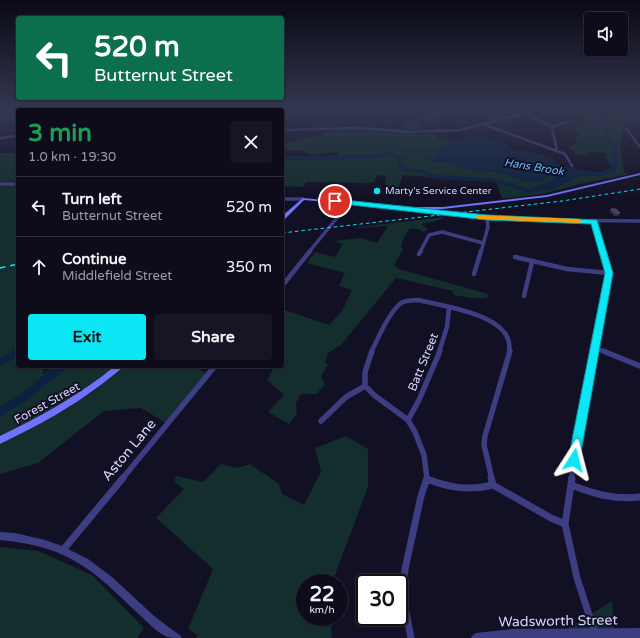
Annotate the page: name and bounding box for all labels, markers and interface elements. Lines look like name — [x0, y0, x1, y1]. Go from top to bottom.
map controls — [584, 12, 628, 56]
button: sound — [584, 12, 628, 56]
text: 520 m — [94, 30, 180, 64]
icon: left — [28, 32, 80, 84]
text: Butternut Street — [94, 64, 233, 86]
text: 3 min — [28, 119, 92, 148]
button: close — [230, 121, 272, 163]
text: 1.0 km · 19:30 — [28, 149, 116, 165]
water label: Hans Brook — [503, 156, 566, 178]
pin — [318, 184, 352, 218]
place label: Marty's Service Center — [385, 185, 492, 197]
marker: Marty's Service Center — [372, 186, 382, 196]
text: Turn left — [62, 190, 122, 208]
icon: arrive — [324, 190, 346, 212]
icon: left — [28, 196, 50, 218]
text: 520 m — [226, 198, 272, 216]
text: Butternut Street — [62, 208, 162, 224]
text: Continue — [62, 250, 126, 268]
icon: ahead — [28, 256, 50, 278]
text: 350 m — [226, 258, 272, 276]
text: Middlefield Street — [62, 268, 172, 284]
button: Exit — [28, 314, 146, 360]
button: Share — [154, 314, 272, 360]
street label: Batt Street — [405, 330, 441, 393]
street label: Forest Street — [12, 379, 83, 427]
street label: Aston Lane — [98, 416, 160, 484]
position arrow — [553, 439, 595, 481]
speed limit sign: 30 — [356, 574, 408, 626]
text: 22 — [309, 583, 335, 607]
text: km/h — [309, 604, 335, 616]
street label: Wadsworth Street — [498, 611, 618, 631]

